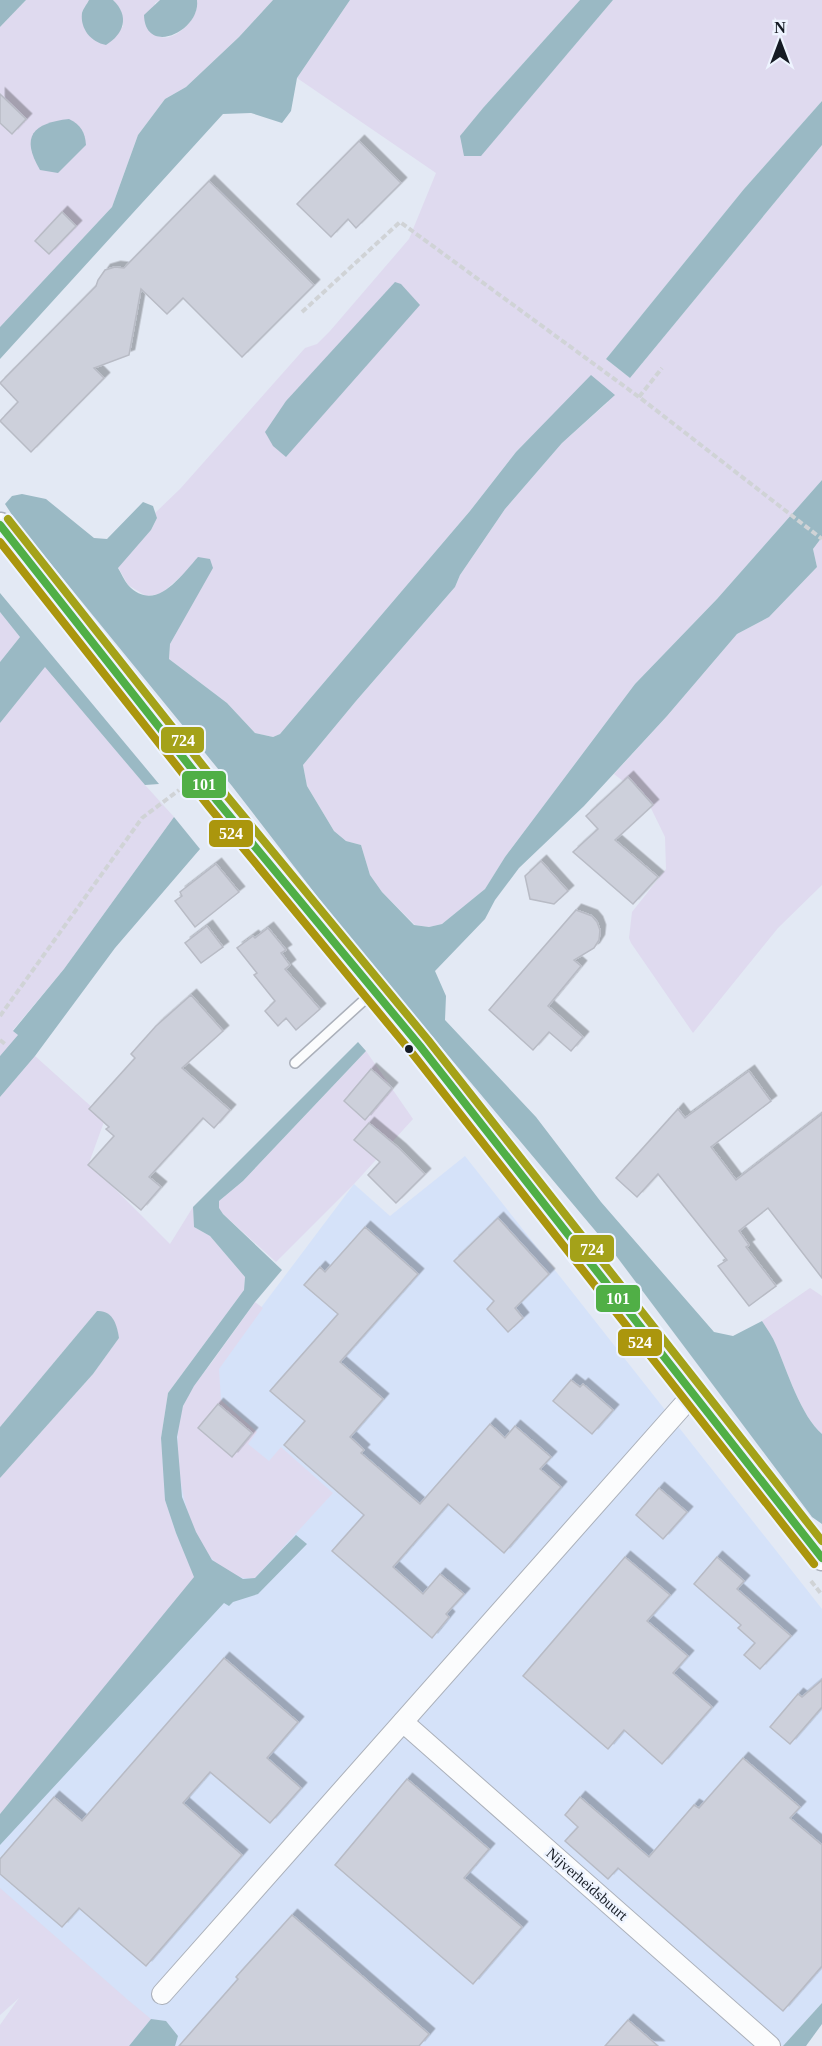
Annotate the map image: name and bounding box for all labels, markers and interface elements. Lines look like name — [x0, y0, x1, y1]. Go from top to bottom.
north arrow — [750, 12, 810, 72]
text: N — [774, 19, 786, 36]
line badge: 724 — [160, 726, 205, 754]
text: 724 — [171, 732, 195, 749]
line badge: 101 — [181, 770, 227, 799]
text: 101 — [192, 776, 216, 793]
line badge: 524 — [208, 819, 254, 848]
text: 524 — [219, 825, 243, 842]
unlabelled marker — [403, 1043, 415, 1055]
line badge: 724 — [569, 1234, 615, 1263]
text: 724 — [580, 1241, 604, 1258]
line badge: 101 — [595, 1284, 641, 1313]
text: 101 — [606, 1290, 630, 1307]
line badge: 524 — [617, 1328, 663, 1357]
text: 524 — [628, 1334, 652, 1351]
street label: Nijverheidsbuurt — [543, 1845, 631, 1924]

